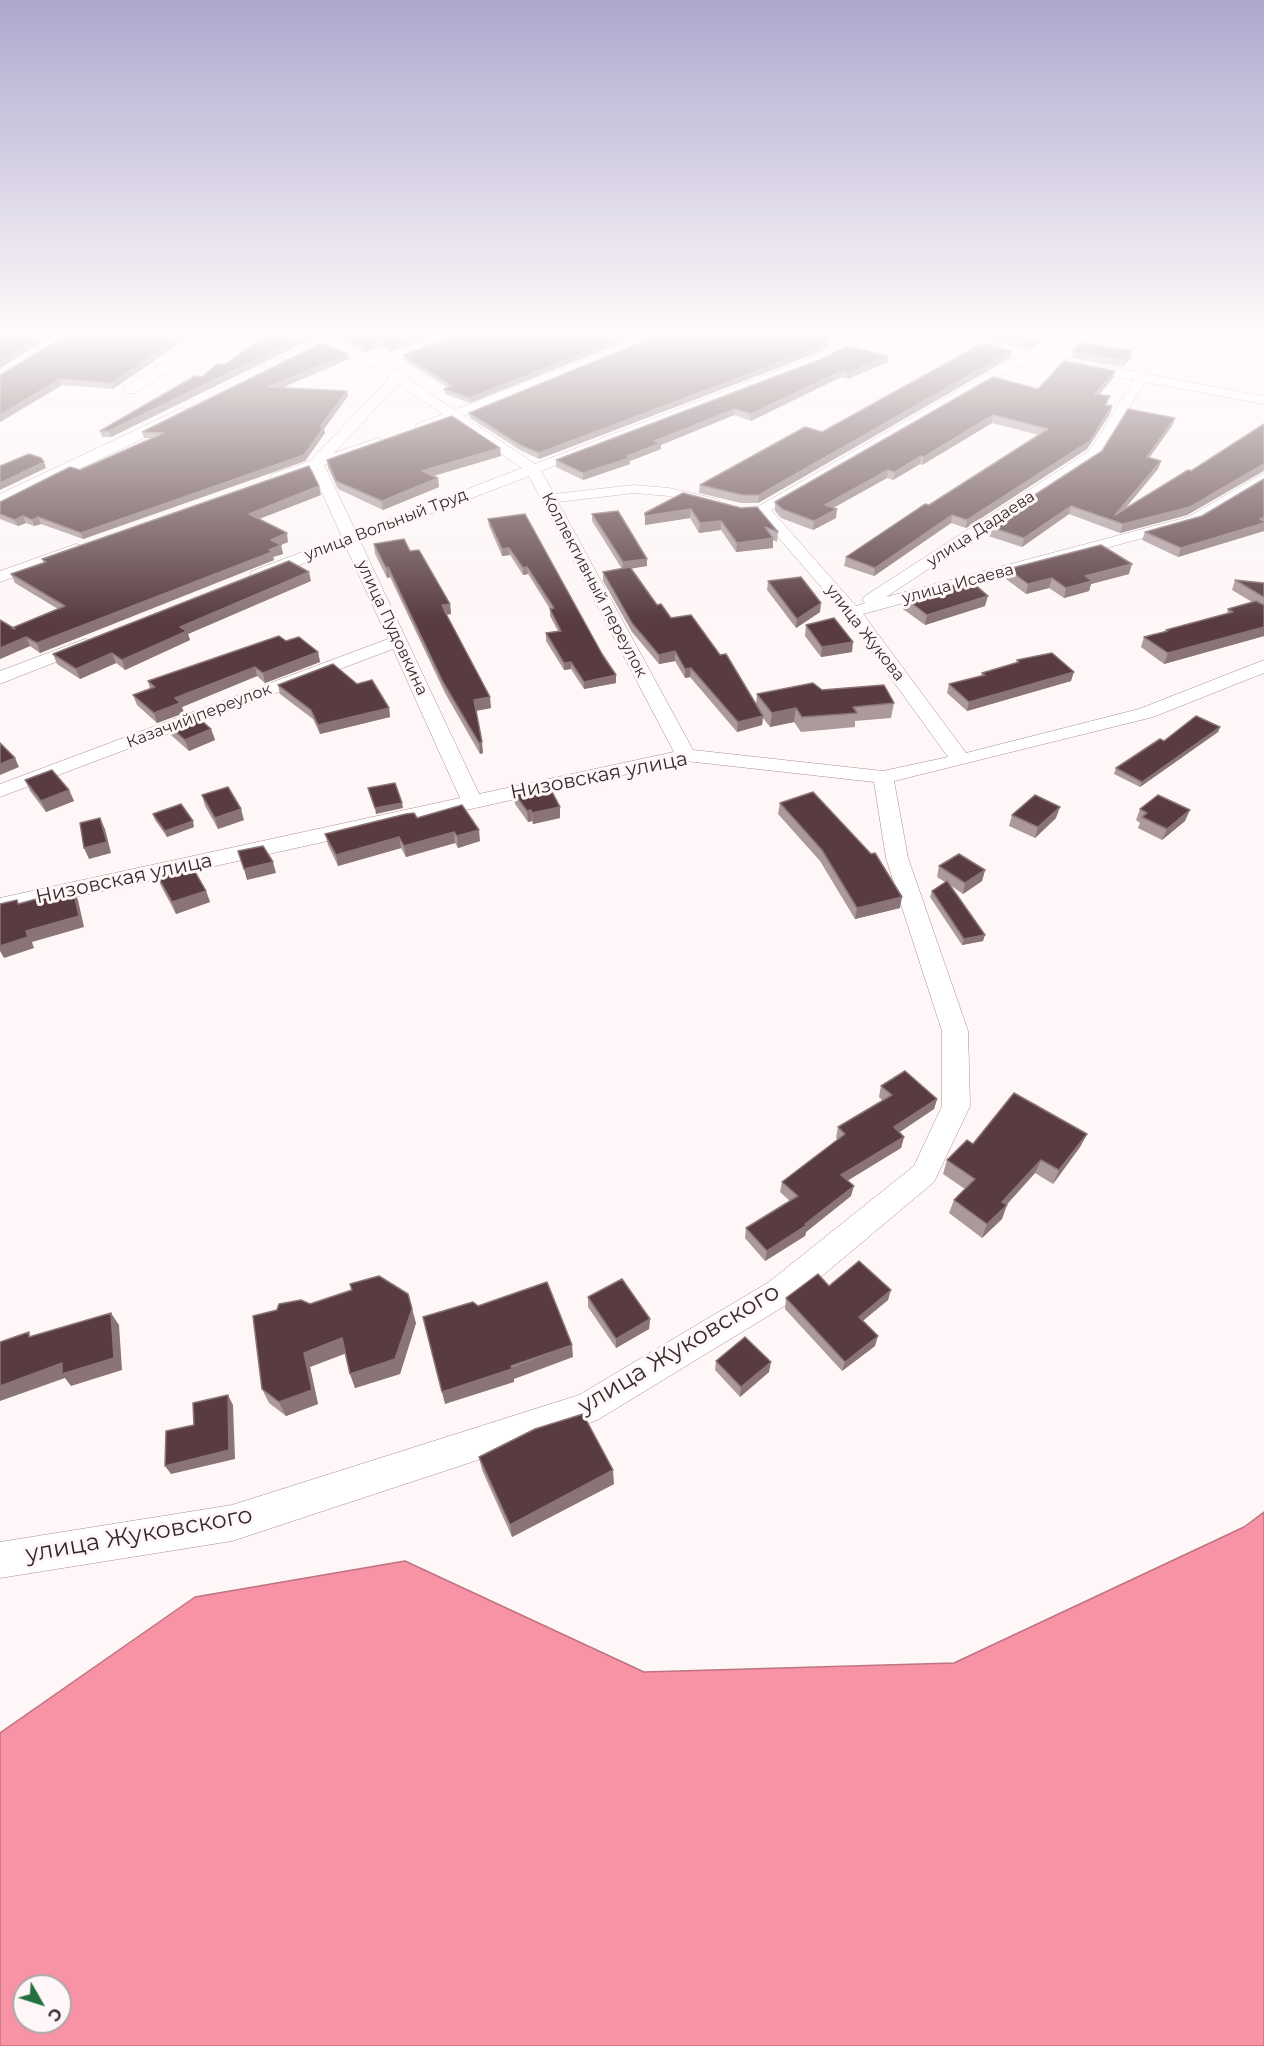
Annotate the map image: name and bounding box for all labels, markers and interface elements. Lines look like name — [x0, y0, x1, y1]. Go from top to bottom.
street label: улица Вольный Труд — [302, 485, 470, 565]
street label: улица Дадаева — [923, 487, 1039, 571]
street label: Коллективный переулок — [537, 489, 651, 681]
street label: улица Пудовкина — [352, 557, 432, 699]
street label: улица Исаева — [900, 560, 1016, 608]
street label: улица Жукова — [821, 581, 909, 685]
street label: Казачий переулок — [124, 680, 274, 752]
street label: Низовская улица — [508, 747, 690, 805]
street label: Низовская улица — [34, 849, 214, 909]
street label: улица Жуковского — [573, 1277, 785, 1421]
street label: улица Жуковского — [23, 1501, 255, 1569]
north arrow — [12, 1974, 72, 2034]
text: С — [44, 2004, 66, 2025]

